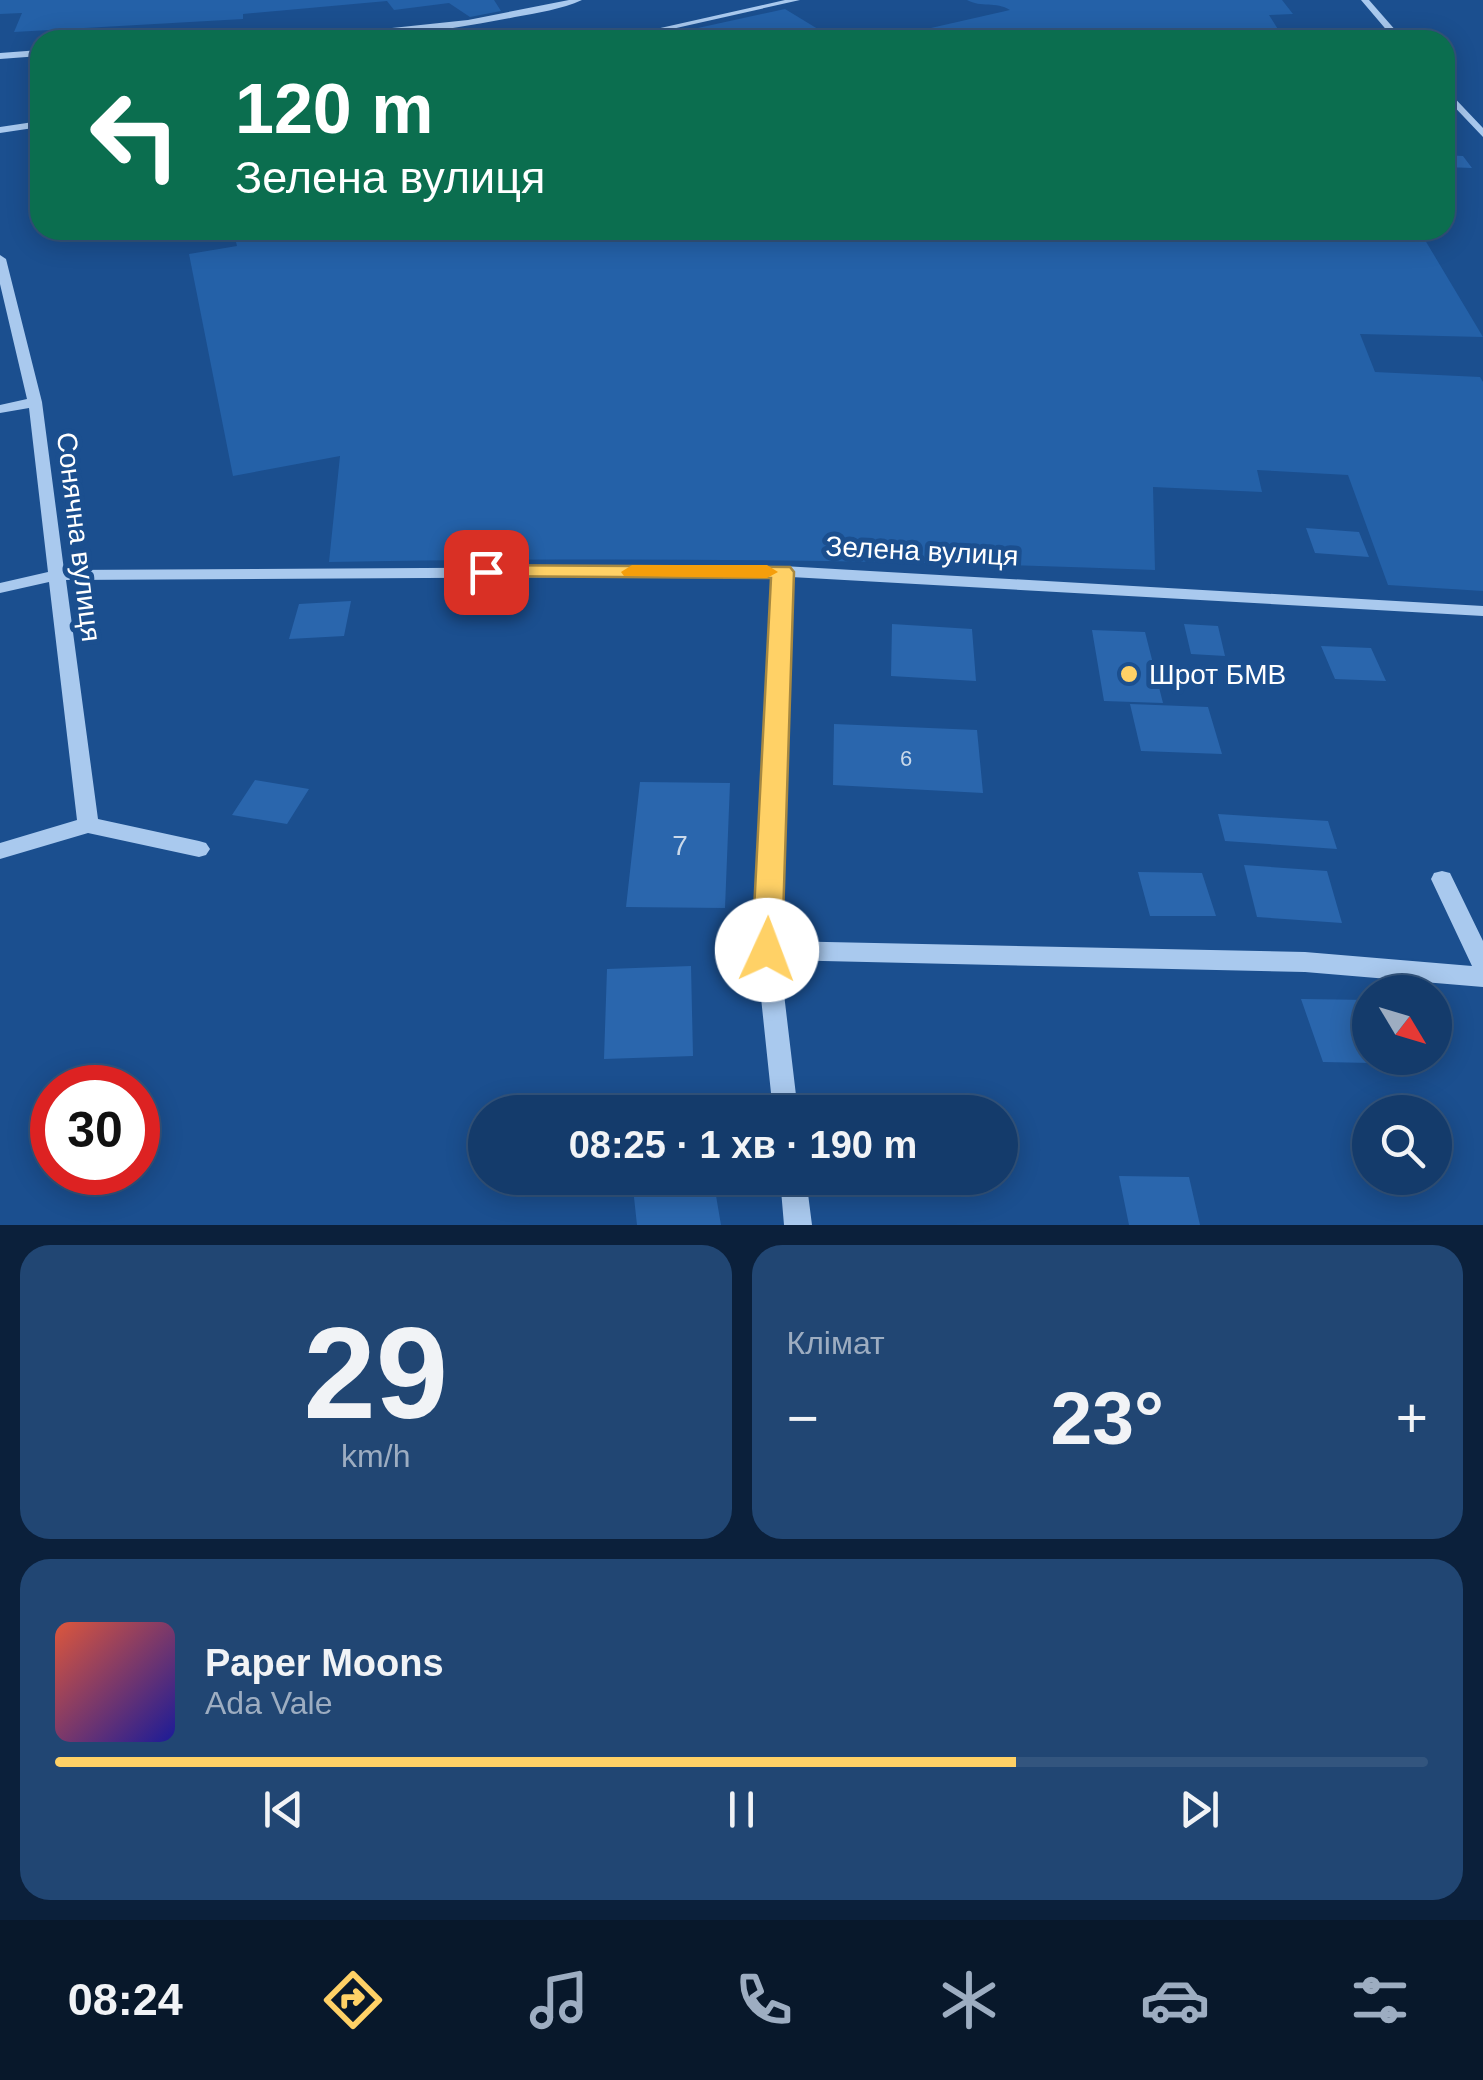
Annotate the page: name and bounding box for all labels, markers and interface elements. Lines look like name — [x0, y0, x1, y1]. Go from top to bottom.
icon: left — [70, 70, 200, 200]
text: 120 m — [235, 70, 433, 148]
text: Зелена вулиця — [235, 152, 545, 203]
street label: Сонячна вулиця — [51, 431, 107, 643]
pin — [444, 530, 529, 615]
street label: Зелена вулиця — [825, 530, 1019, 572]
icon: arrive — [459, 545, 514, 600]
place label: Шрот БМВ — [1149, 659, 1286, 690]
marker: Шрот БМВ — [1118, 663, 1140, 685]
house number: 6 — [900, 746, 912, 771]
house number: 7 — [672, 830, 688, 861]
position arrow — [715, 898, 819, 1002]
north arrow — [1352, 975, 1452, 1075]
map controls — [1352, 975, 1452, 1195]
speed limit sign: 30 — [30, 1065, 160, 1195]
button: search — [1352, 1095, 1452, 1195]
text: 08:25 · 1 хв · 190 m — [569, 1124, 917, 1166]
text: 29 — [303, 1300, 448, 1446]
text: Клімат — [787, 1325, 885, 1361]
text: 23° — [1051, 1376, 1164, 1460]
text: − — [787, 1387, 819, 1449]
text: + — [1396, 1387, 1428, 1449]
text: km/h — [341, 1438, 410, 1474]
text: Paper Moons — [205, 1642, 444, 1684]
text: Ada Vale — [205, 1685, 333, 1721]
icon: previous — [256, 1782, 311, 1837]
icon: pause — [714, 1782, 769, 1837]
icon: next — [1172, 1782, 1227, 1837]
icon: directions — [318, 1965, 388, 2035]
icon: music — [524, 1965, 594, 2035]
icon: phone — [729, 1965, 799, 2035]
icon: climate — [934, 1965, 1004, 2035]
icon: car — [1140, 1965, 1210, 2035]
icon: filters — [1345, 1965, 1415, 2035]
text: 08:24 — [68, 1974, 183, 2025]

